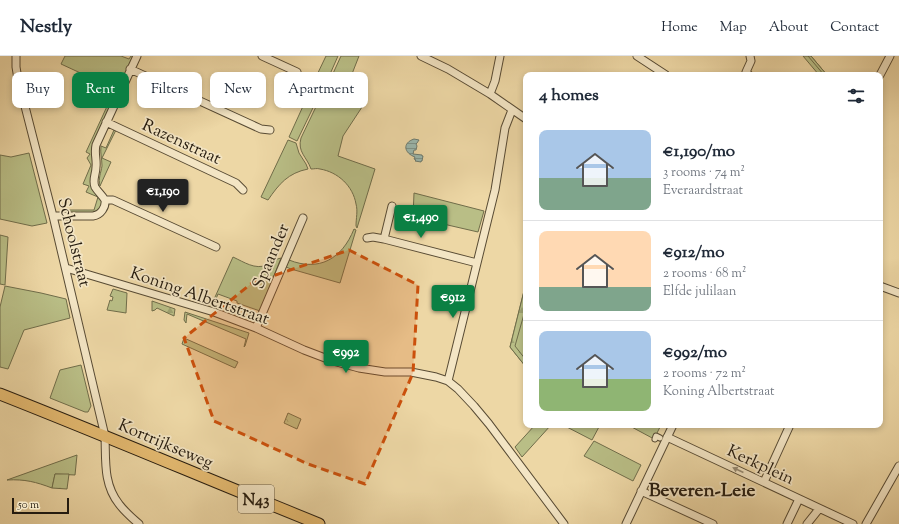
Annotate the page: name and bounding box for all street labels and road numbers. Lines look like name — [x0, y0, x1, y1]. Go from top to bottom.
street label: Razenstraat — [138, 114, 225, 172]
street label: Schoolstraat — [50, 195, 96, 290]
street label: Spaander — [247, 220, 297, 293]
street label: Koning Albertstraat — [127, 262, 272, 332]
street label: Kortrijkseweg — [114, 414, 216, 476]
street label: Kerkplein — [723, 440, 798, 492]
road number: N43 — [238, 485, 274, 513]

